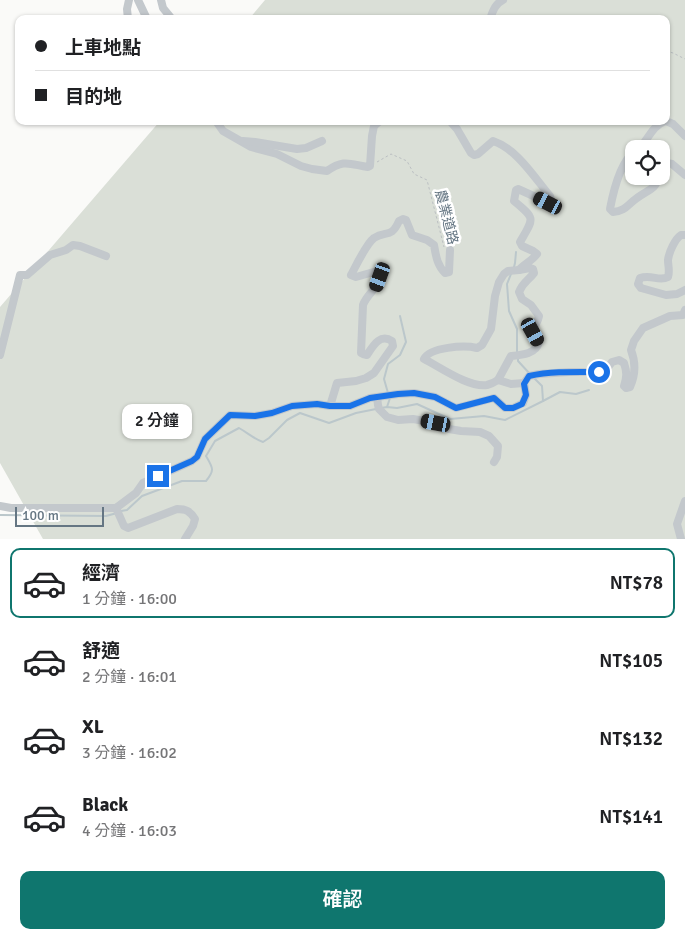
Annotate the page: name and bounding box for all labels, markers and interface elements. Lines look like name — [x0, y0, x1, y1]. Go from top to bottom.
text: 上車地點 — [65, 36, 141, 60]
text: 目的地 — [65, 85, 122, 109]
map controls — [625, 140, 670, 185]
button: locate — [625, 140, 670, 185]
street label: 農業道路 — [431, 188, 462, 246]
car — [531, 190, 564, 216]
car — [367, 260, 392, 294]
car — [519, 315, 546, 349]
route start — [588, 361, 610, 383]
callout: 2 分鐘 — [123, 404, 193, 438]
text: 2 分鐘 — [135, 411, 179, 431]
car — [419, 413, 452, 433]
route end — [147, 465, 169, 487]
scale bar — [15, 504, 104, 527]
text: 100 m — [22, 507, 59, 524]
icon: car — [22, 561, 67, 606]
text: 經濟 — [82, 561, 120, 585]
text: NT$78 — [610, 571, 663, 595]
text: 1 分鐘 · 16:00 — [82, 589, 177, 609]
icon: car — [22, 639, 67, 684]
text: 舒適 — [82, 639, 120, 663]
text: NT$105 — [599, 649, 663, 673]
text: 2 分鐘 · 16:01 — [82, 667, 177, 687]
text: XL — [82, 715, 104, 739]
icon: car — [22, 717, 67, 762]
text: NT$132 — [599, 727, 663, 751]
text: 3 分鐘 · 16:02 — [82, 743, 177, 763]
text: Black — [82, 793, 128, 817]
icon: car — [22, 795, 67, 840]
text: NT$141 — [599, 805, 663, 829]
text: 4 分鐘 · 16:03 — [82, 821, 177, 841]
button: 確認 — [20, 871, 665, 929]

